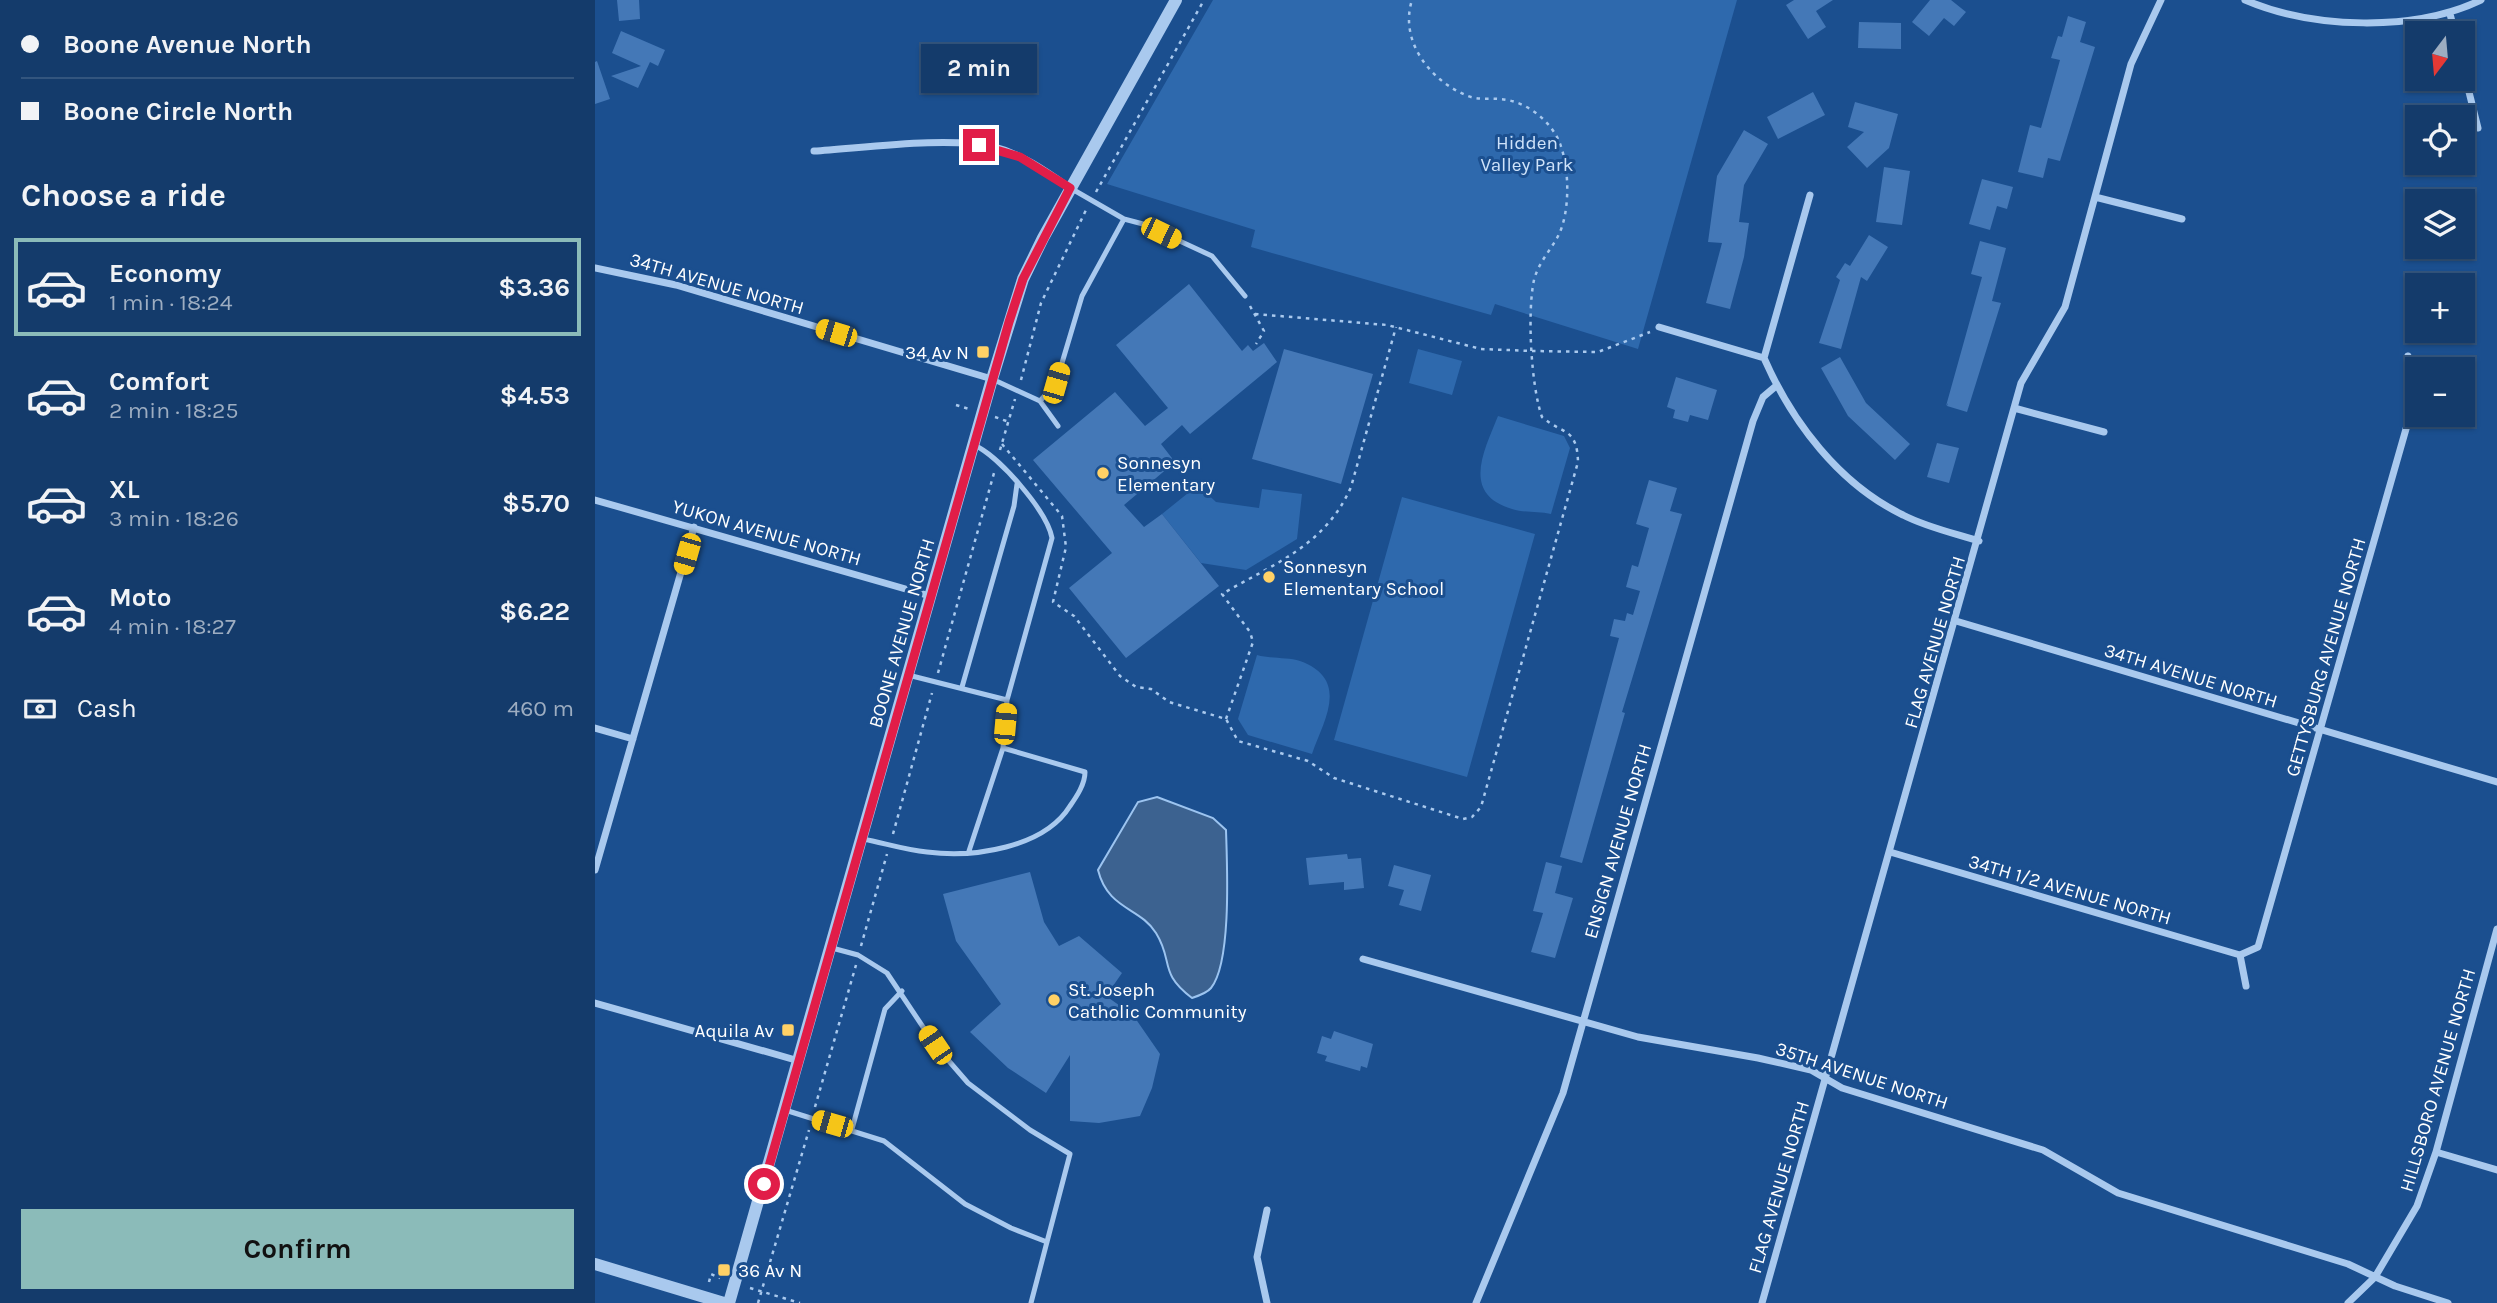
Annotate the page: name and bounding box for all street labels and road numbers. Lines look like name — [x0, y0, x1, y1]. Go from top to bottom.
street label: 34TH AVENUE NORTH — [627, 249, 806, 319]
street label: YUKON AVENUE NORTH — [670, 495, 864, 570]
street label: GETTYSBURG AVENUE NORTH — [2281, 535, 2371, 779]
street label: BOONE AVENUE NORTH — [864, 536, 940, 731]
street label: FLAG AVENUE NORTH — [1900, 554, 1970, 731]
street label: 34TH AVENUE NORTH — [2101, 639, 2280, 713]
street label: ENSIGN AVENUE NORTH — [1580, 741, 1656, 941]
street label: 34TH 1/2 AVENUE NORTH — [1966, 850, 2174, 929]
street label: HILLSBORO AVENUE NORTH — [2396, 966, 2480, 1194]
street label: 35TH AVENUE NORTH — [1773, 1038, 1951, 1114]
street label: FLAG AVENUE NORTH — [1744, 1099, 1814, 1276]

